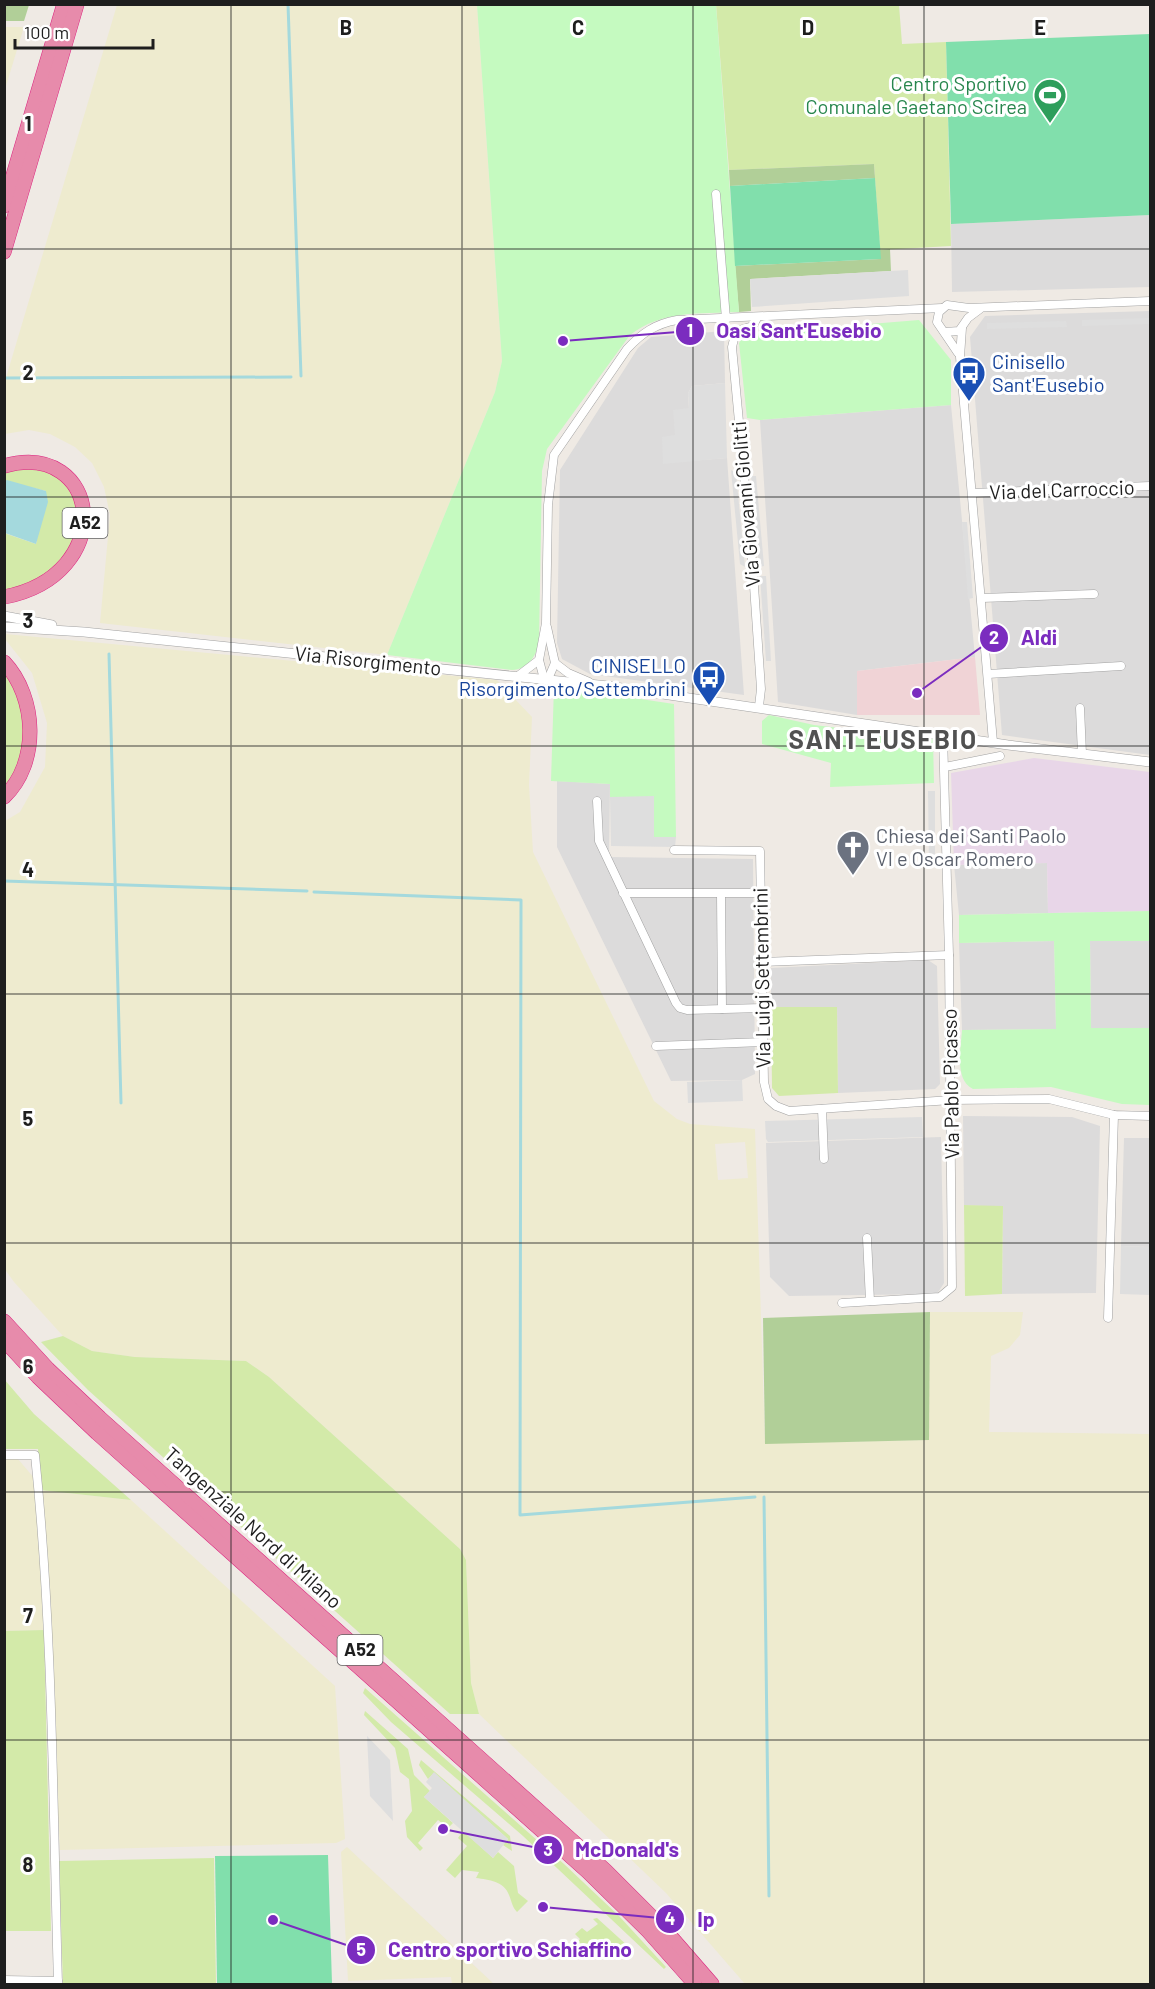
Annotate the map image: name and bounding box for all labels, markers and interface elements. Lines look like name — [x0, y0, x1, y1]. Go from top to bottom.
scale bar — [15, 12, 153, 50]
text: B — [340, 15, 352, 39]
text: C — [572, 15, 584, 39]
text: D — [802, 15, 814, 39]
text: E — [1034, 15, 1046, 39]
text: 100 m — [24, 21, 69, 43]
place label: Centro Sportivo Comunale Gaetano Scirea — [805, 71, 1027, 118]
sports icon: Centro Sportivo Comunale Gaetano Scirea — [1032, 77, 1068, 124]
text: 1 — [24, 111, 32, 135]
callout: Oasi Sant'Eusebio — [675, 311, 894, 350]
text: Oasi Sant'Eusebio — [716, 317, 882, 342]
text: 1 — [687, 319, 693, 341]
place label: Cinisello Sant'Eusebio — [992, 349, 1105, 396]
bus stop icon: Cinisello Sant'Eusebio — [951, 355, 987, 402]
text: 2 — [22, 360, 34, 384]
street label: Via Giovanni Giolitti — [726, 420, 764, 588]
street label: Via del Carroccio — [989, 474, 1135, 504]
road number: A52 — [62, 508, 107, 538]
text: 3 — [23, 608, 33, 632]
callout: Aldi — [979, 618, 1070, 657]
text: Aldi — [1021, 624, 1057, 649]
text: 2 — [989, 626, 999, 648]
street label: Via Risorgimento — [293, 640, 443, 680]
place label: CINISELLO Risorgimento/Settembrini — [459, 653, 686, 700]
bus stop icon: CINISELLO Risorgimento/Settembrini — [691, 659, 727, 706]
district label: SANT'EUSEBIO — [788, 723, 978, 754]
place label: Chiesa dei Santi Paolo VI e Oscar Romero — [876, 823, 1066, 870]
church icon: Chiesa dei Santi Paolo VI e Oscar Romero — [835, 829, 871, 876]
text: 4 — [22, 857, 34, 881]
street label: Via Luigi Settembrini — [747, 887, 775, 1069]
street label: Via Pablo Picasso — [937, 1008, 963, 1160]
text: 5 — [23, 1106, 34, 1130]
text: 6 — [23, 1354, 34, 1378]
street label: Tangenziale Nord di Milano — [160, 1441, 347, 1613]
text: 7 — [23, 1603, 33, 1627]
road number: A52 — [338, 1635, 382, 1665]
callout: McDonald's — [533, 1831, 691, 1870]
text: McDonald's — [575, 1836, 679, 1861]
text: 3 — [543, 1838, 553, 1860]
text: 8 — [23, 1852, 34, 1876]
callout: Ip — [655, 1900, 726, 1939]
text: Ip — [697, 1906, 715, 1931]
text: 4 — [665, 1907, 676, 1929]
callout: Centro sportivo Schiaffino — [346, 1930, 644, 1969]
text: Centro sportivo Schiaffino — [388, 1936, 632, 1961]
text: 5 — [356, 1938, 366, 1960]

